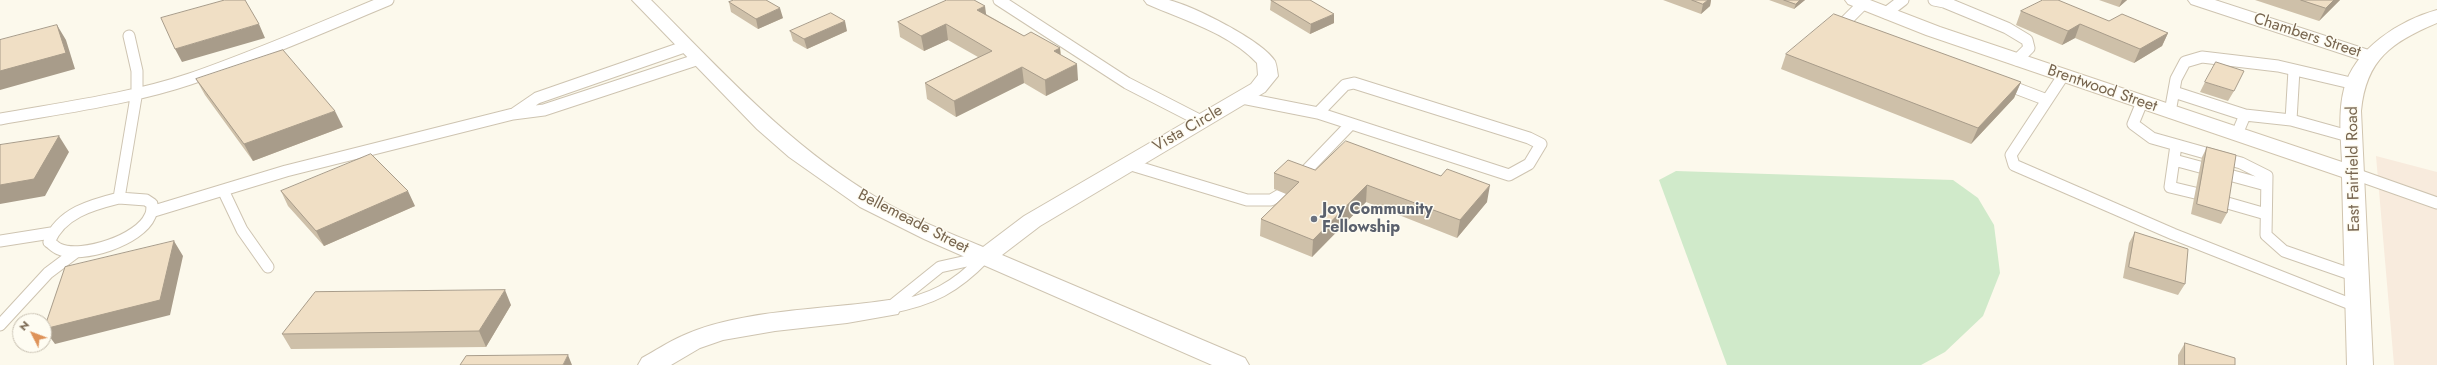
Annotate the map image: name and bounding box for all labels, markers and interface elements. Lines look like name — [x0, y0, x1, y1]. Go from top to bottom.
street label: Chambers Street — [2251, 10, 2363, 62]
street label: Brentwood Street — [2045, 61, 2159, 117]
street label: Vista Circle — [1150, 101, 1226, 157]
street label: East Fairfield Road — [2343, 106, 2365, 232]
street label: Bellemeade Street — [855, 186, 971, 258]
place label: Joy Community Fellowship — [1322, 200, 1433, 238]
marker: Joy Community Fellowship — [1309, 214, 1319, 224]
north arrow — [12, 313, 52, 353]
text: N — [15, 317, 33, 334]

